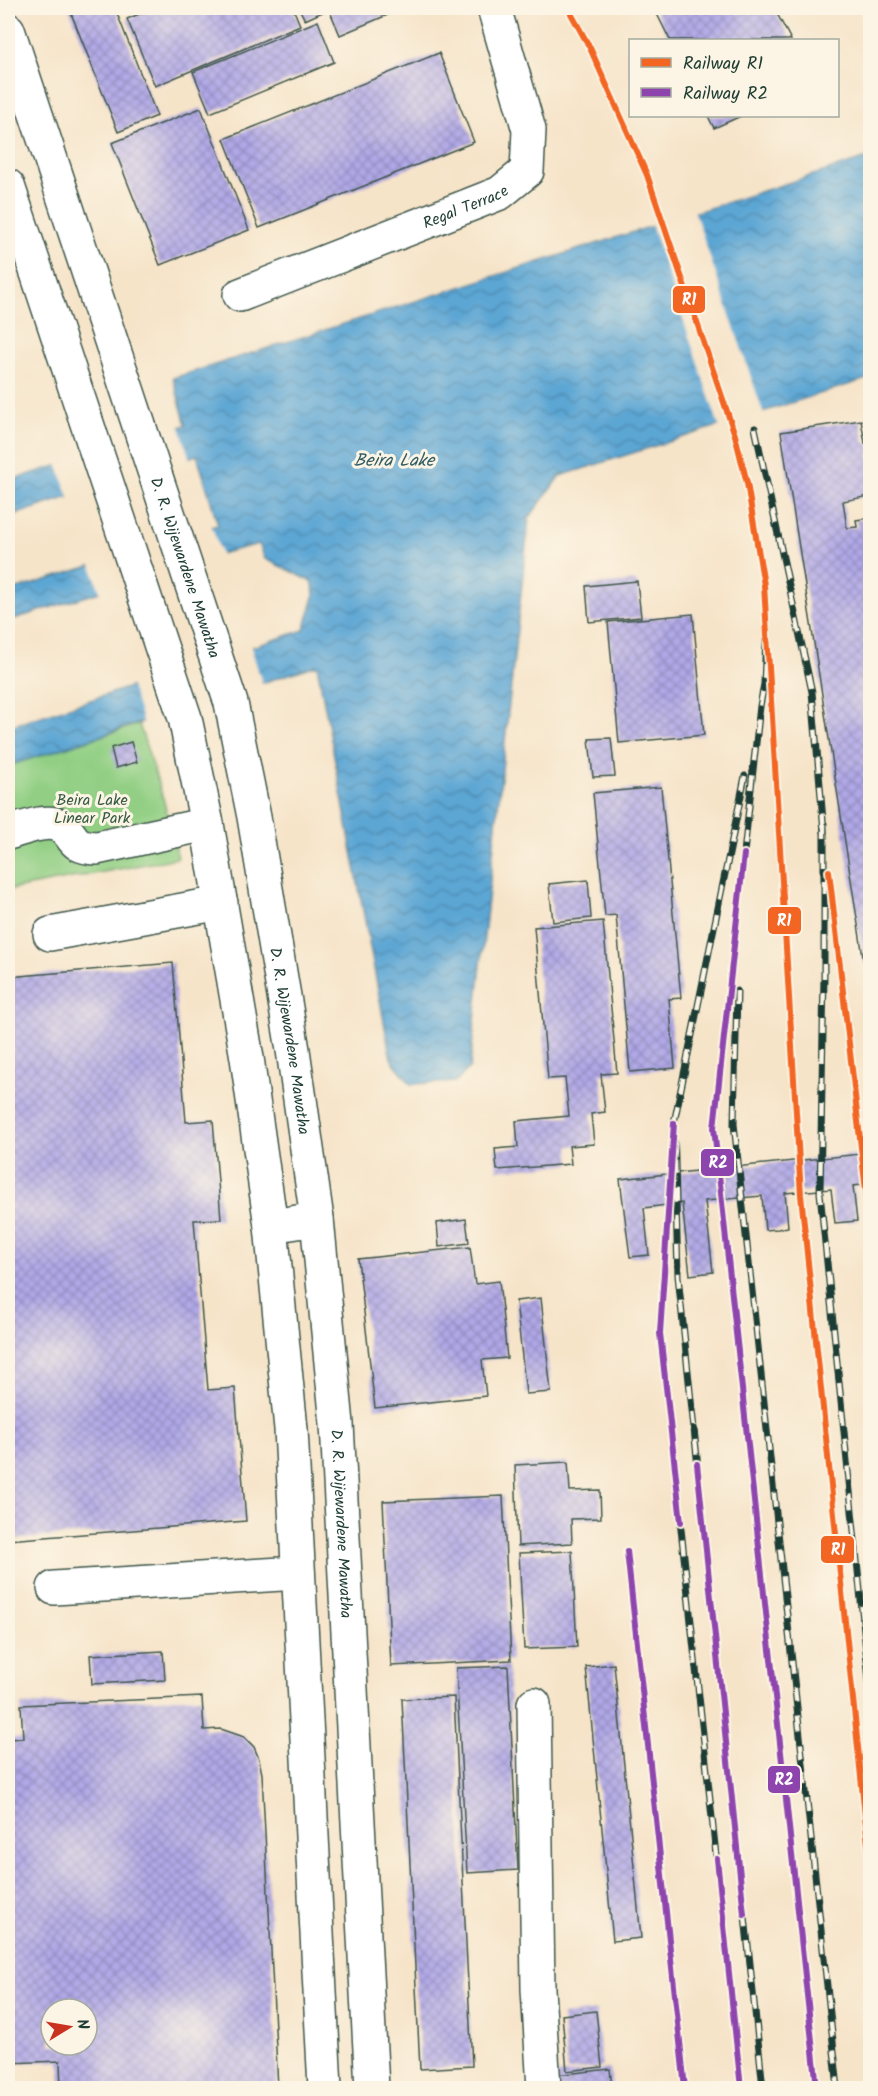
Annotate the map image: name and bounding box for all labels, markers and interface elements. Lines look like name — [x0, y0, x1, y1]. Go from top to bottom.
legend — [629, 39, 839, 117]
text: Railway R1 — [683, 50, 763, 79]
text: Railway R2 — [683, 80, 768, 109]
street label: Regal Terrace — [419, 180, 515, 236]
line badge: R1 — [672, 285, 706, 314]
text: R1 — [682, 288, 696, 313]
water label: Beira Lake — [354, 447, 436, 476]
street label: D. R. Wijewardene Mawatha — [143, 474, 226, 662]
park label: Beira Lake Linear Park — [54, 788, 131, 831]
line badge: R1 — [767, 906, 802, 935]
text: R1 — [777, 909, 791, 934]
street label: D. R. Wijewardene Mawatha — [262, 945, 316, 1136]
line badge: R2 — [700, 1148, 735, 1177]
text: R2 — [709, 1151, 727, 1176]
street label: D. R. Wijewardene Mawatha — [323, 1429, 358, 1619]
line badge: R1 — [820, 1535, 855, 1564]
text: R1 — [831, 1538, 845, 1563]
line badge: R2 — [767, 1765, 801, 1794]
text: R2 — [775, 1768, 793, 1793]
north arrow — [39, 1997, 99, 2057]
text: N — [69, 2017, 95, 2032]

